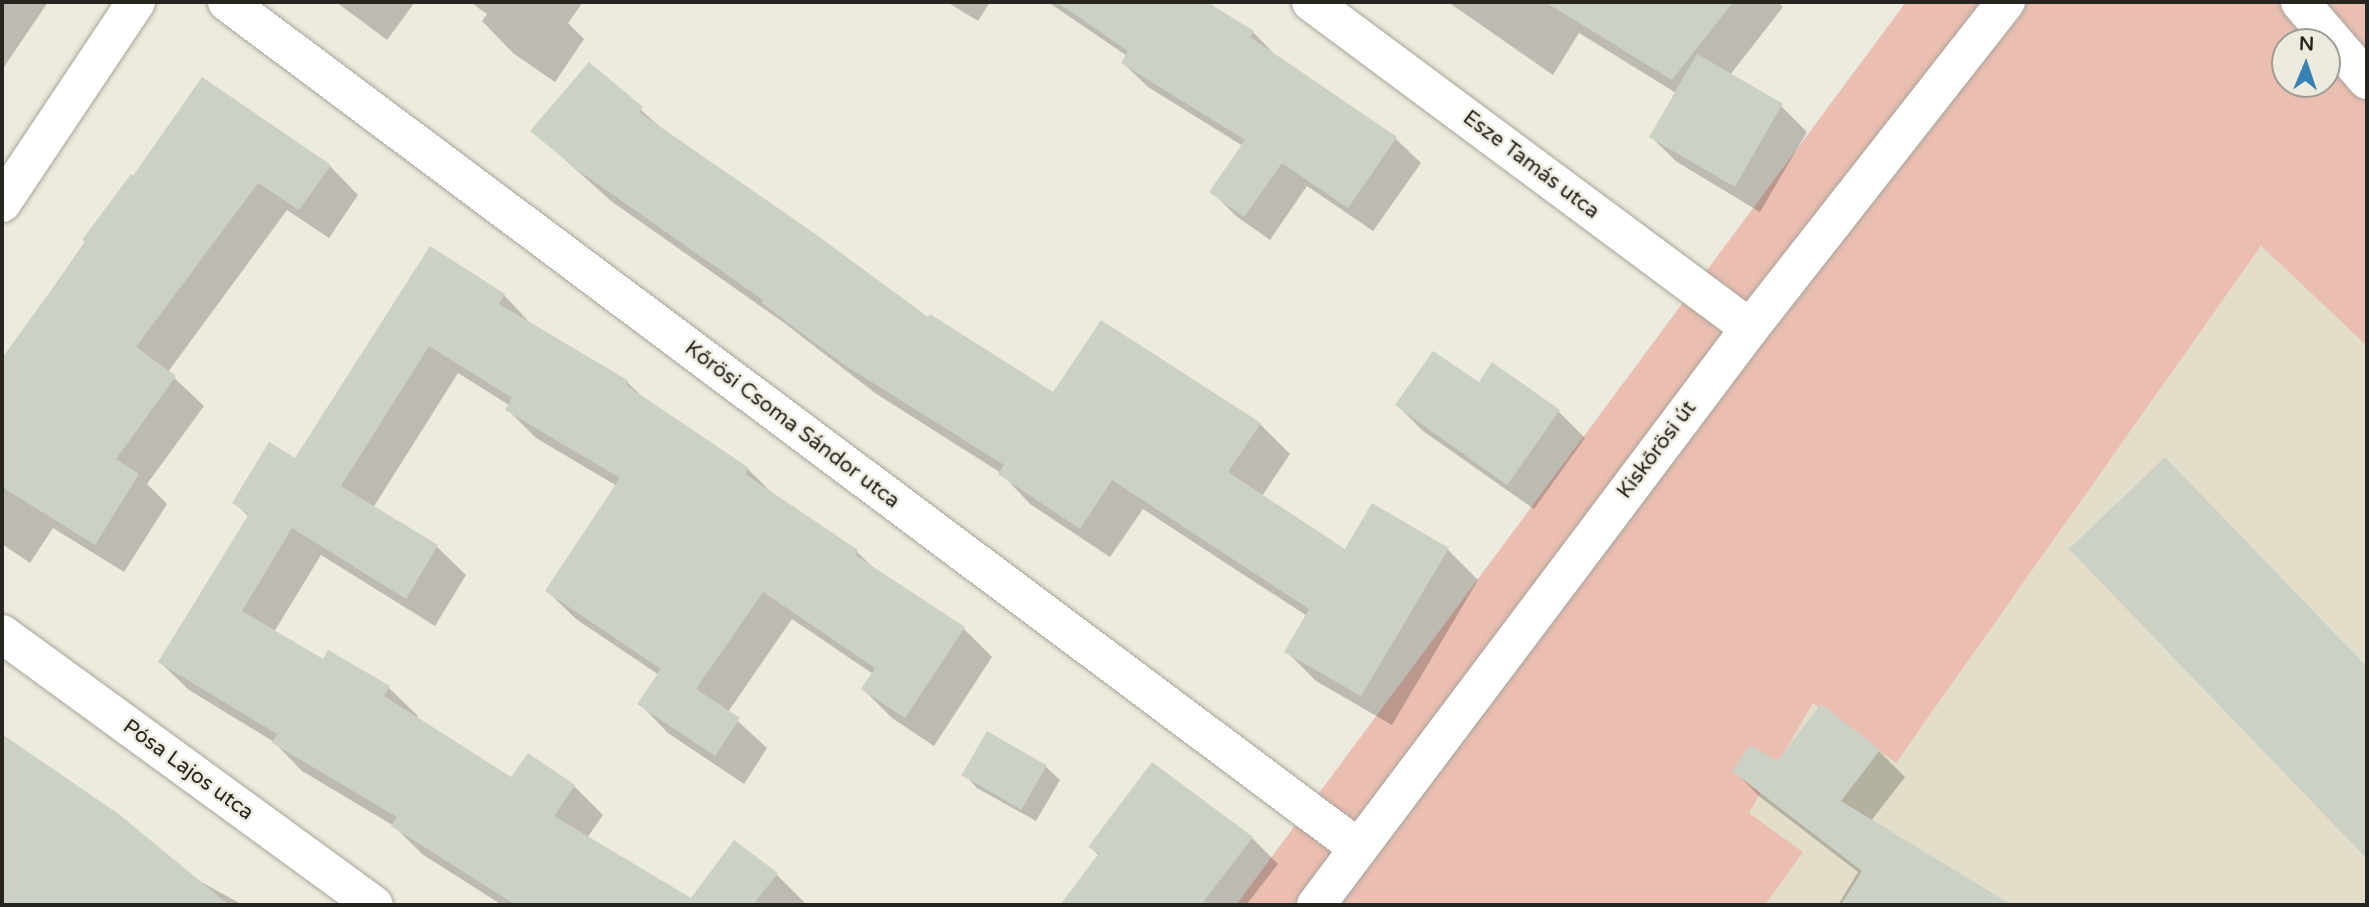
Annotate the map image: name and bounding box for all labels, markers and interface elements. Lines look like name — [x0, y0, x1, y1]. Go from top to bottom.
north arrow — [2271, 28, 2341, 98]
text: N — [2299, 33, 2315, 55]
street label: Esze Tamás utca — [1458, 105, 1604, 225]
street label: Kőrösi Csoma Sándor utca — [680, 336, 904, 514]
street label: Kiskőrösi út — [1612, 396, 1702, 504]
street label: Pósa Lajos utca — [118, 714, 258, 826]

